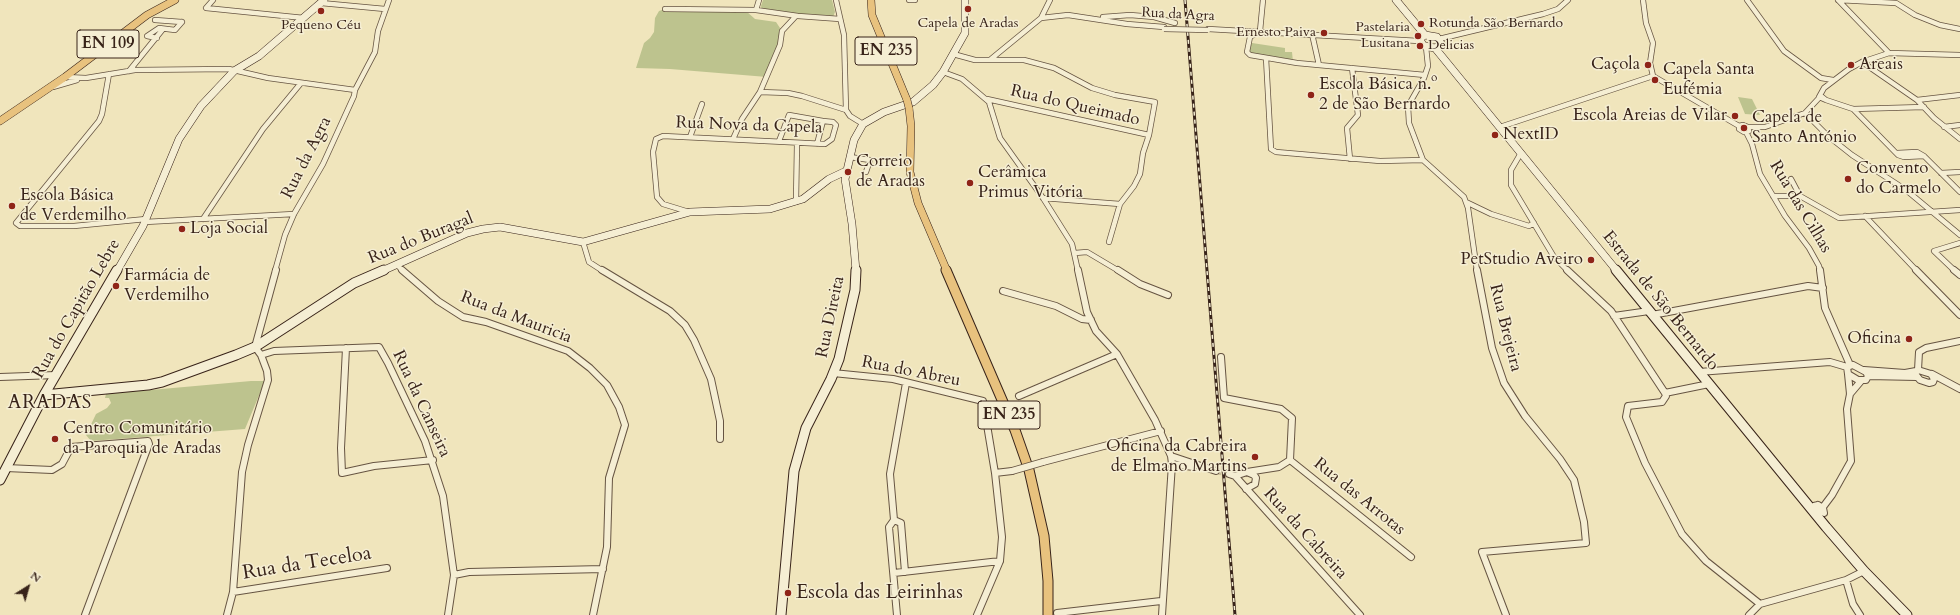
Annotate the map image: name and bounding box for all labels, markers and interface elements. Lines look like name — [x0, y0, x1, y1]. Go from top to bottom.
marker: Capela de Aradas — [963, 4, 973, 14]
street label: Rua da Agra — [1141, 5, 1215, 25]
marker: Pequeno Céu — [316, 6, 326, 16]
place label: Capela de Aradas — [918, 16, 1018, 32]
place label: Rotunda São Bernardo — [1429, 16, 1563, 32]
place label: Pequeno Céu — [281, 18, 361, 34]
marker: Rotunda São Bernardo — [1416, 19, 1426, 29]
place label: Pastelaria Lusitana — [1356, 20, 1410, 52]
place label: Ernesto Paiva — [1236, 25, 1316, 41]
marker: Ernesto Paiva — [1319, 28, 1329, 38]
road number: EN 109 — [77, 30, 139, 58]
marker: Pastelaria Lusitana — [1413, 31, 1423, 41]
road number: EN 235 — [855, 37, 917, 65]
place label: Delicias — [1428, 38, 1474, 54]
marker: Delicias — [1415, 41, 1425, 51]
place label: Caçola — [1591, 55, 1640, 75]
place label: Areais — [1859, 55, 1903, 75]
marker: Caçola — [1643, 60, 1653, 70]
place label: Capela Santa Eufémia — [1663, 60, 1755, 100]
marker: Areais — [1846, 60, 1856, 70]
place label: Escola Básica n.º 2 de São Bernardo — [1319, 75, 1450, 115]
marker: Capela Santa Eufémia — [1650, 75, 1660, 85]
street label: Rua do Queimado — [1008, 81, 1142, 131]
marker: Escola Básica n.º 2 de São Bernardo — [1306, 90, 1316, 100]
place label: Escola Areias de Vilar — [1573, 106, 1727, 126]
place label: Capela de Santo António — [1752, 108, 1857, 148]
marker: Escola Areias de Vilar — [1730, 111, 1740, 121]
street label: Rua Nova da Capela — [675, 113, 823, 139]
street label: Rua da Agra — [278, 114, 336, 202]
marker: Capela de Santo António — [1739, 123, 1749, 133]
place label: NextID — [1503, 125, 1559, 145]
marker: NextID — [1490, 130, 1500, 140]
place label: Correio de Aradas — [856, 152, 925, 192]
street label: Rua das Cilhas — [1764, 157, 1836, 257]
place label: Convento do Carmelo — [1856, 159, 1941, 199]
place label: Cerâmica Primus Vitória — [978, 163, 1083, 203]
marker: Correio de Aradas — [843, 167, 853, 177]
marker: Convento do Carmelo — [1843, 174, 1853, 184]
marker: Cerâmica Primus Vitória — [965, 178, 975, 188]
place label: Escola Básica de Verdemilho — [20, 186, 127, 226]
marker: Escola Básica de Verdemilho — [7, 201, 17, 211]
street label: Rua do Buragal — [366, 209, 476, 269]
place label: Loja Social — [190, 219, 268, 239]
marker: Loja Social — [177, 224, 187, 234]
street label: Estrada de São Bernardo — [1597, 227, 1723, 375]
street label: Rua do Capitão Lebre — [29, 236, 125, 382]
place label: PetStudio Aveiro — [1460, 250, 1583, 270]
marker: PetStudio Aveiro — [1586, 255, 1596, 265]
place label: Farmácia de Verdemilho — [124, 266, 210, 306]
street label: Rua Direita — [812, 274, 850, 360]
marker: Farmácia de Verdemilho — [111, 281, 121, 291]
street label: Rua Brejeira — [1484, 282, 1526, 374]
street label: Rua da Mauricia — [457, 287, 575, 349]
place label: Oficina — [1847, 329, 1901, 349]
marker: Oficina — [1904, 334, 1914, 344]
street label: Rua da Canseira — [387, 347, 455, 461]
street label: Rua do Abreu — [860, 352, 962, 392]
district label: ARADAS — [8, 393, 92, 415]
road number: EN 235 — [978, 401, 1040, 429]
place label: Centro Comunitário da Paroquia de Aradas — [63, 419, 221, 459]
marker: Centro Comunitário da Paroquia de Aradas — [50, 434, 60, 444]
place label: Oficina da Cabreira de Elmano Martins — [1106, 437, 1247, 477]
marker: Oficina da Cabreira de Elmano Martins — [1250, 452, 1260, 462]
street label: Rua das Arrotas — [1309, 454, 1409, 540]
street label: Rua da Cabreira — [1259, 484, 1351, 584]
street label: Rua da Teceloa — [241, 542, 373, 586]
north arrow — [8, 567, 48, 607]
text: N — [27, 568, 44, 586]
place label: Escola das Leirinhas — [796, 581, 963, 605]
marker: Escola das Leirinhas — [783, 588, 793, 598]

